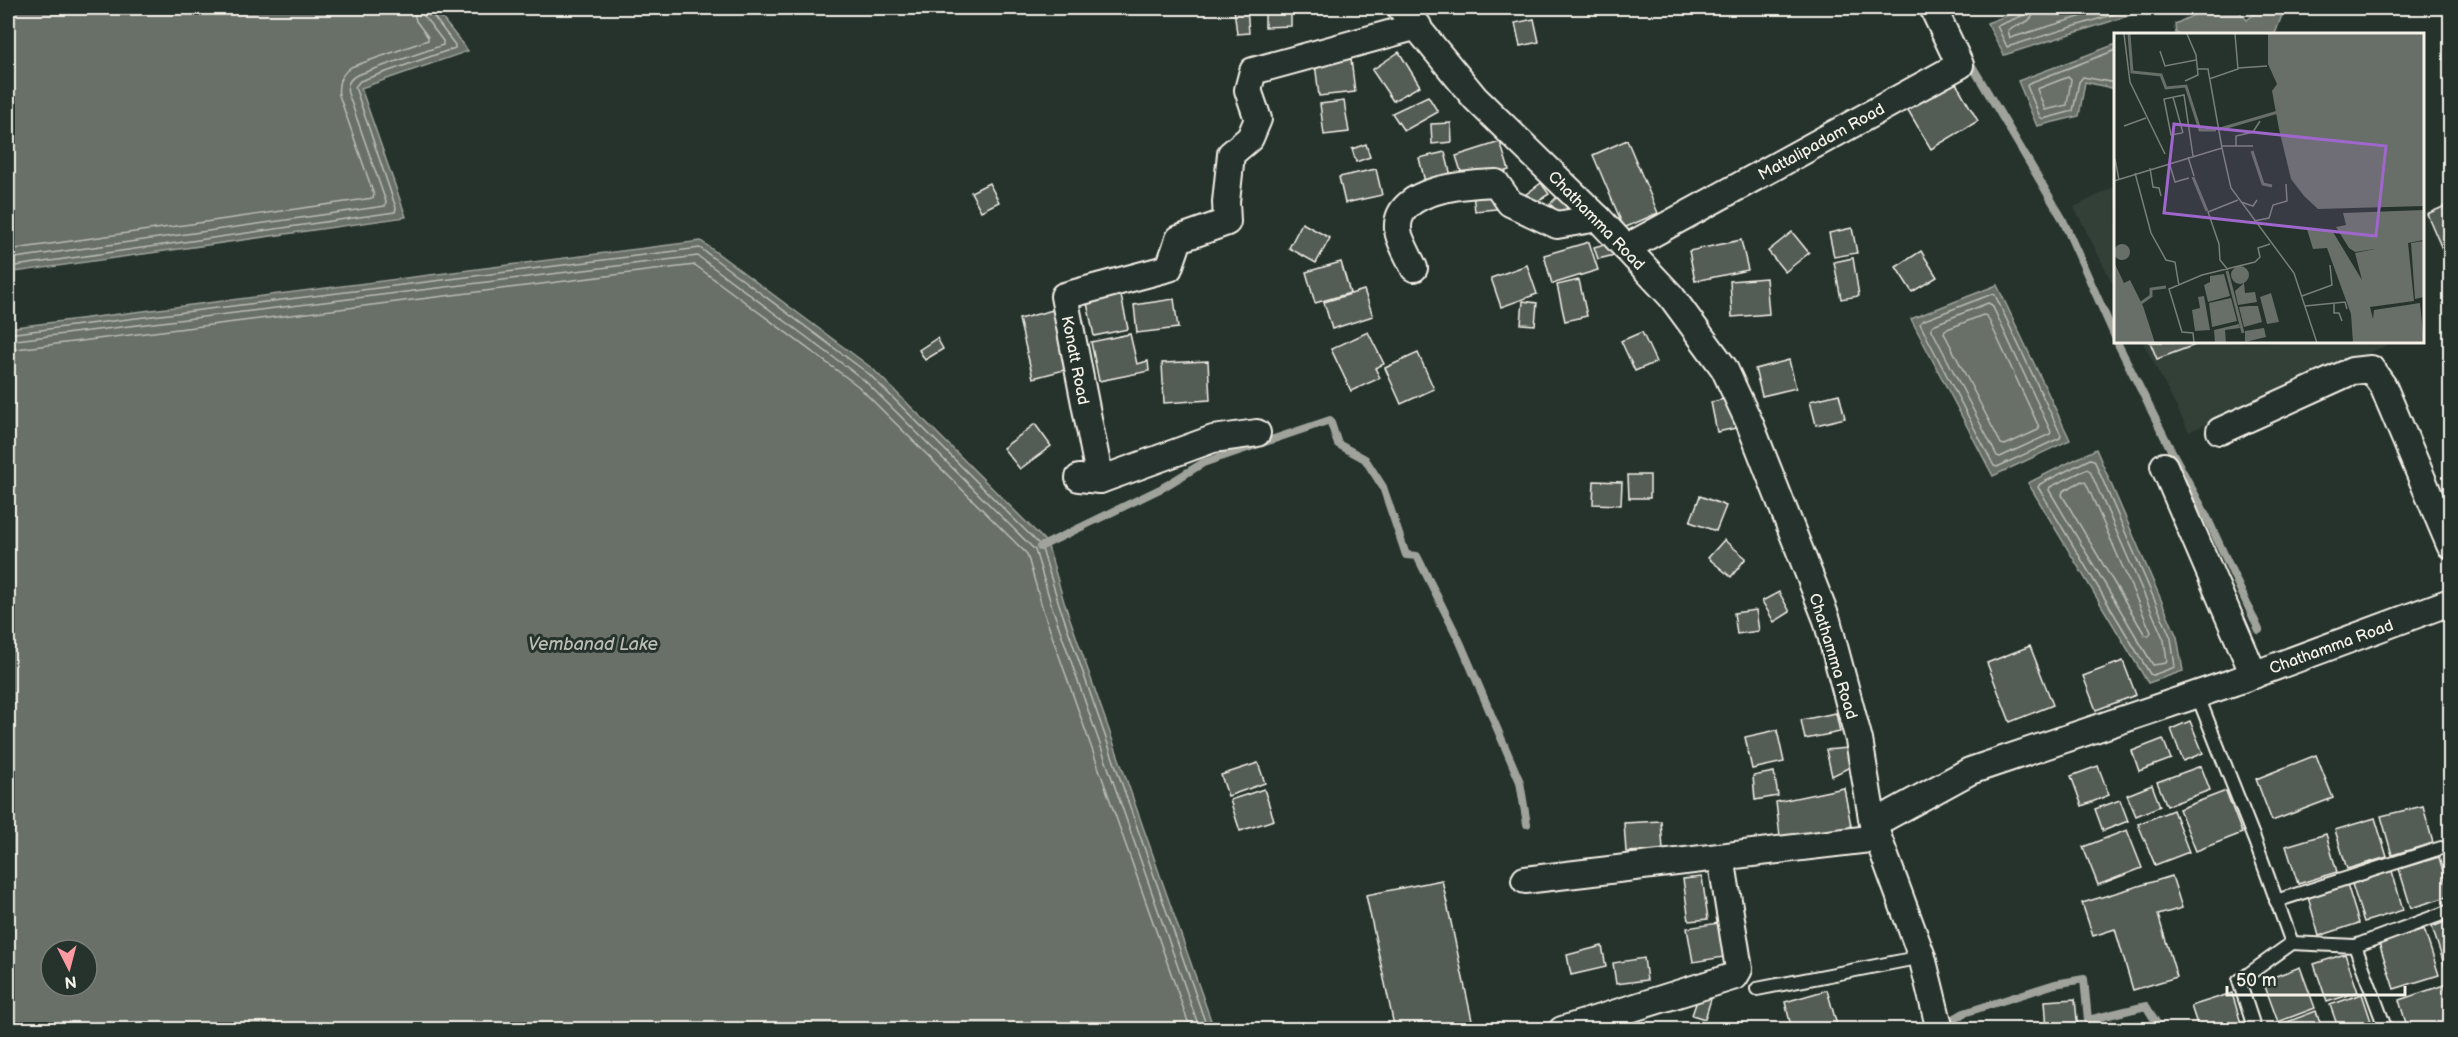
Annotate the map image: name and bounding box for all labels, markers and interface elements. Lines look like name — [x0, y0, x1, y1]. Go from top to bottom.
inset map — [2114, 33, 2425, 344]
street label: Mattalipadam Road — [1755, 100, 1888, 185]
street label: Chathamma Road — [1544, 167, 1648, 275]
street label: Konatt Road — [1057, 314, 1092, 406]
street label: Chathamma Road — [1804, 591, 1861, 722]
street label: Chathamma Road — [2267, 616, 2396, 679]
water label: Vembanad Lake — [528, 634, 658, 655]
north arrow — [39, 938, 99, 998]
scale bar — [2227, 959, 2406, 997]
text: 50 m — [2236, 970, 2277, 991]
text: N — [63, 971, 77, 992]

